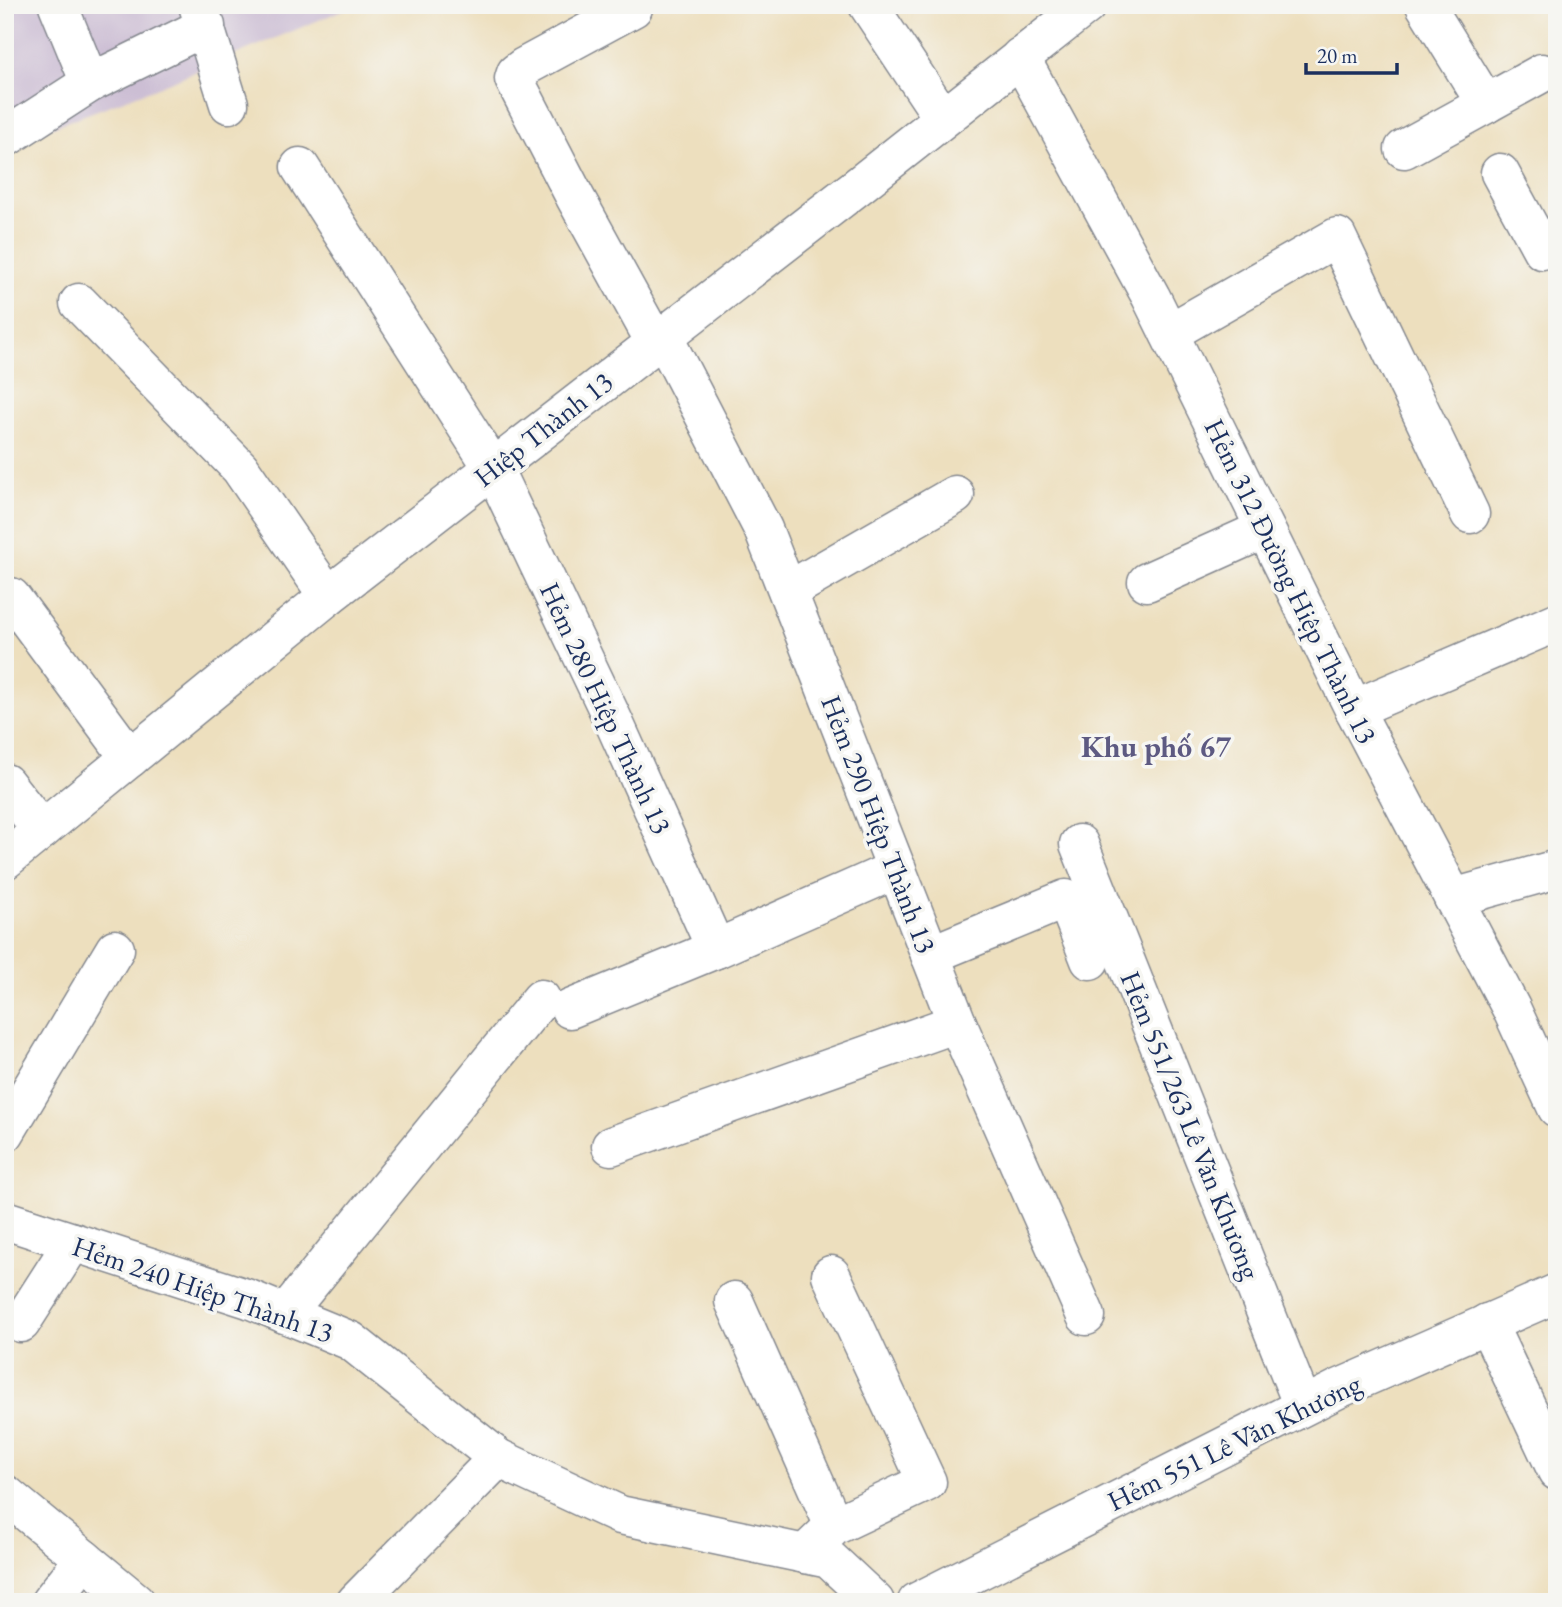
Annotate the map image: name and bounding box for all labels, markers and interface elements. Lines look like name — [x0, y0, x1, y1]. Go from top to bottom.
scale bar — [1306, 32, 1398, 76]
text: 20 m — [1317, 42, 1358, 69]
street label: Hiệp Thành 13 — [466, 364, 620, 494]
street label: Hẻm 312 Đường Hiệp Thành 13 — [1197, 413, 1385, 749]
street label: Hẻm 280 Hiệp Thành 13 — [532, 576, 680, 840]
street label: Hẻm 290 Hiệp Thành 13 — [813, 690, 945, 958]
district label: Khu phố 67 — [1081, 727, 1231, 766]
street label: Hẻm 551/263 Lê Văn Khương — [1113, 966, 1270, 1285]
street label: Hẻm 240 Hiệp Thành 13 — [68, 1227, 338, 1351]
street label: Hẻm 551 Lê Văn Khương — [1101, 1365, 1367, 1519]

